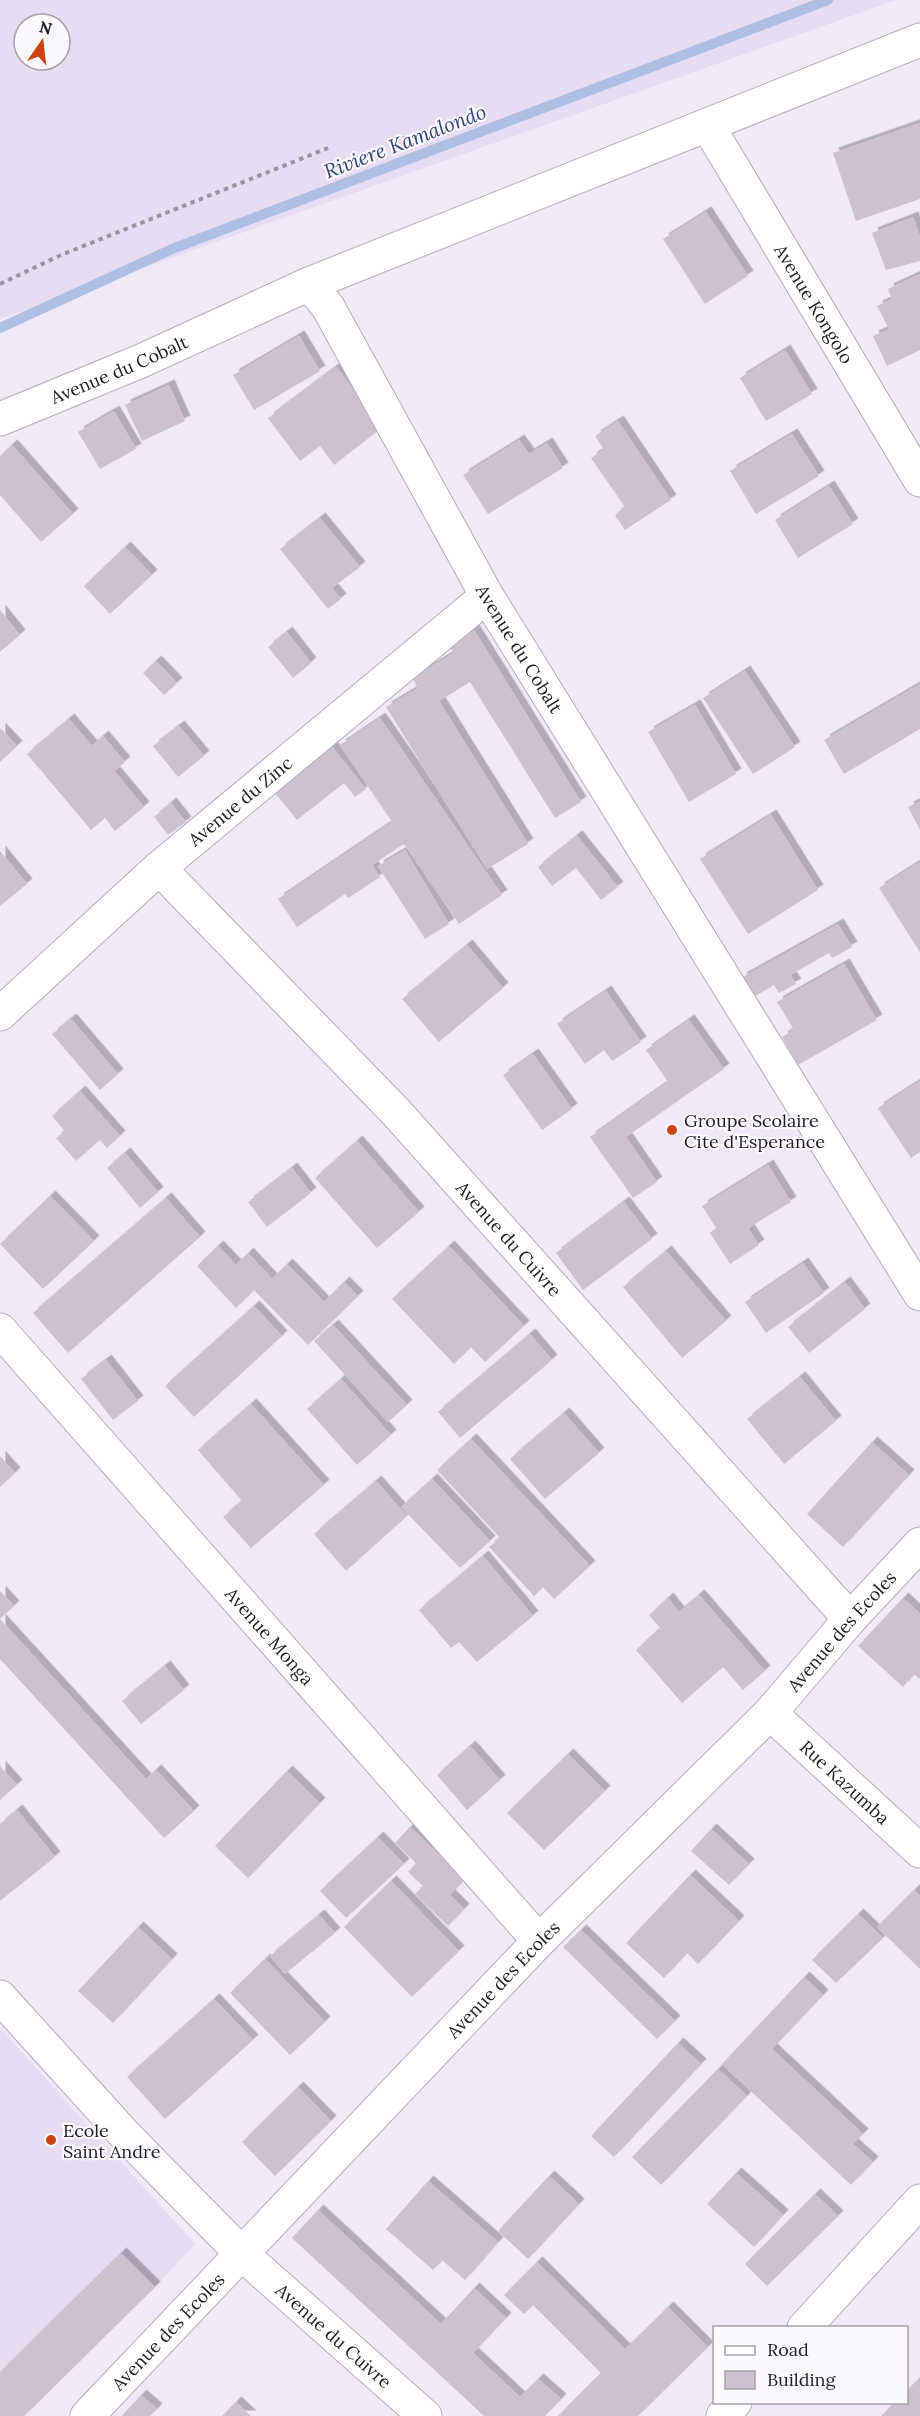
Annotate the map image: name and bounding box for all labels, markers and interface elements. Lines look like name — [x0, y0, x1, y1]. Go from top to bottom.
north arrow — [12, 12, 72, 72]
text: N — [37, 16, 54, 39]
water label: Riviere Kamalondo — [320, 99, 490, 183]
street label: Avenue Kongolo — [769, 239, 859, 368]
street label: Avenue du Cobalt — [46, 330, 191, 409]
street label: Avenue du Cobalt — [471, 580, 568, 717]
street label: Avenue du Zinc — [182, 751, 297, 851]
place label: Groupe Scolaire Cite d'Esperance — [684, 1109, 825, 1153]
marker: Groupe Scolaire Cite d'Esperance — [665, 1123, 679, 1137]
street label: Avenue du Cuivre — [451, 1175, 567, 1301]
street label: Avenue des Ecoles — [781, 1566, 901, 1697]
street label: Avenue Monga — [220, 1581, 319, 1690]
street label: Rue Kazumba — [795, 1735, 895, 1829]
street label: Avenue des Ecoles — [441, 1916, 564, 2044]
place label: Ecole Saint Andre — [63, 2119, 161, 2163]
marker: Ecole Saint Andre — [44, 2133, 58, 2147]
street label: Avenue des Ecoles — [106, 2268, 229, 2396]
street label: Avenue du Cuivre — [271, 2278, 397, 2393]
legend — [713, 2326, 908, 2404]
text: Road — [767, 2338, 809, 2361]
text: Building — [767, 2368, 837, 2391]

